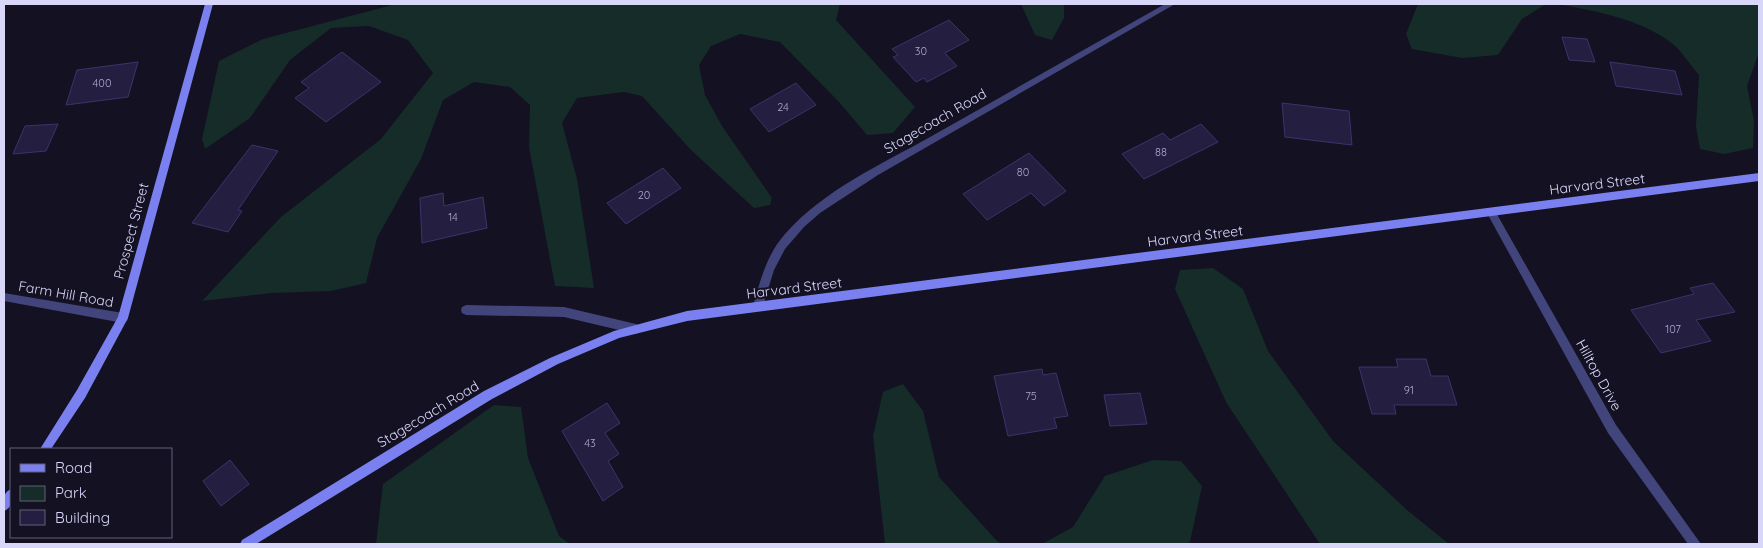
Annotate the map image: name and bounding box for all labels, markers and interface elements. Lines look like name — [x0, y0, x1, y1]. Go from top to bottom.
house number: 30 — [915, 44, 927, 58]
house number: 400 — [93, 76, 111, 90]
street label: Stagecoach Road — [881, 84, 989, 158]
house number: 24 — [777, 100, 789, 114]
house number: 88 — [1155, 145, 1167, 159]
house number: 80 — [1017, 165, 1029, 179]
street label: Harvard Street — [1548, 169, 1646, 199]
street label: Prospect Street — [110, 181, 153, 281]
house number: 20 — [638, 188, 650, 202]
house number: 14 — [448, 210, 458, 224]
street label: Harvard Street — [1146, 221, 1244, 251]
street label: Harvard Street — [745, 273, 843, 303]
street label: Farm Hill Road — [17, 277, 115, 311]
house number: 107 — [1665, 322, 1681, 336]
street label: Hilltop Drive — [1572, 336, 1626, 414]
street label: Stagecoach Road — [374, 377, 482, 451]
house number: 91 — [1404, 383, 1414, 397]
house number: 75 — [1025, 389, 1037, 403]
house number: 43 — [584, 436, 596, 450]
legend — [10, 448, 172, 538]
text: Road — [55, 458, 92, 477]
text: Park — [55, 483, 87, 502]
text: Building — [55, 508, 110, 527]

